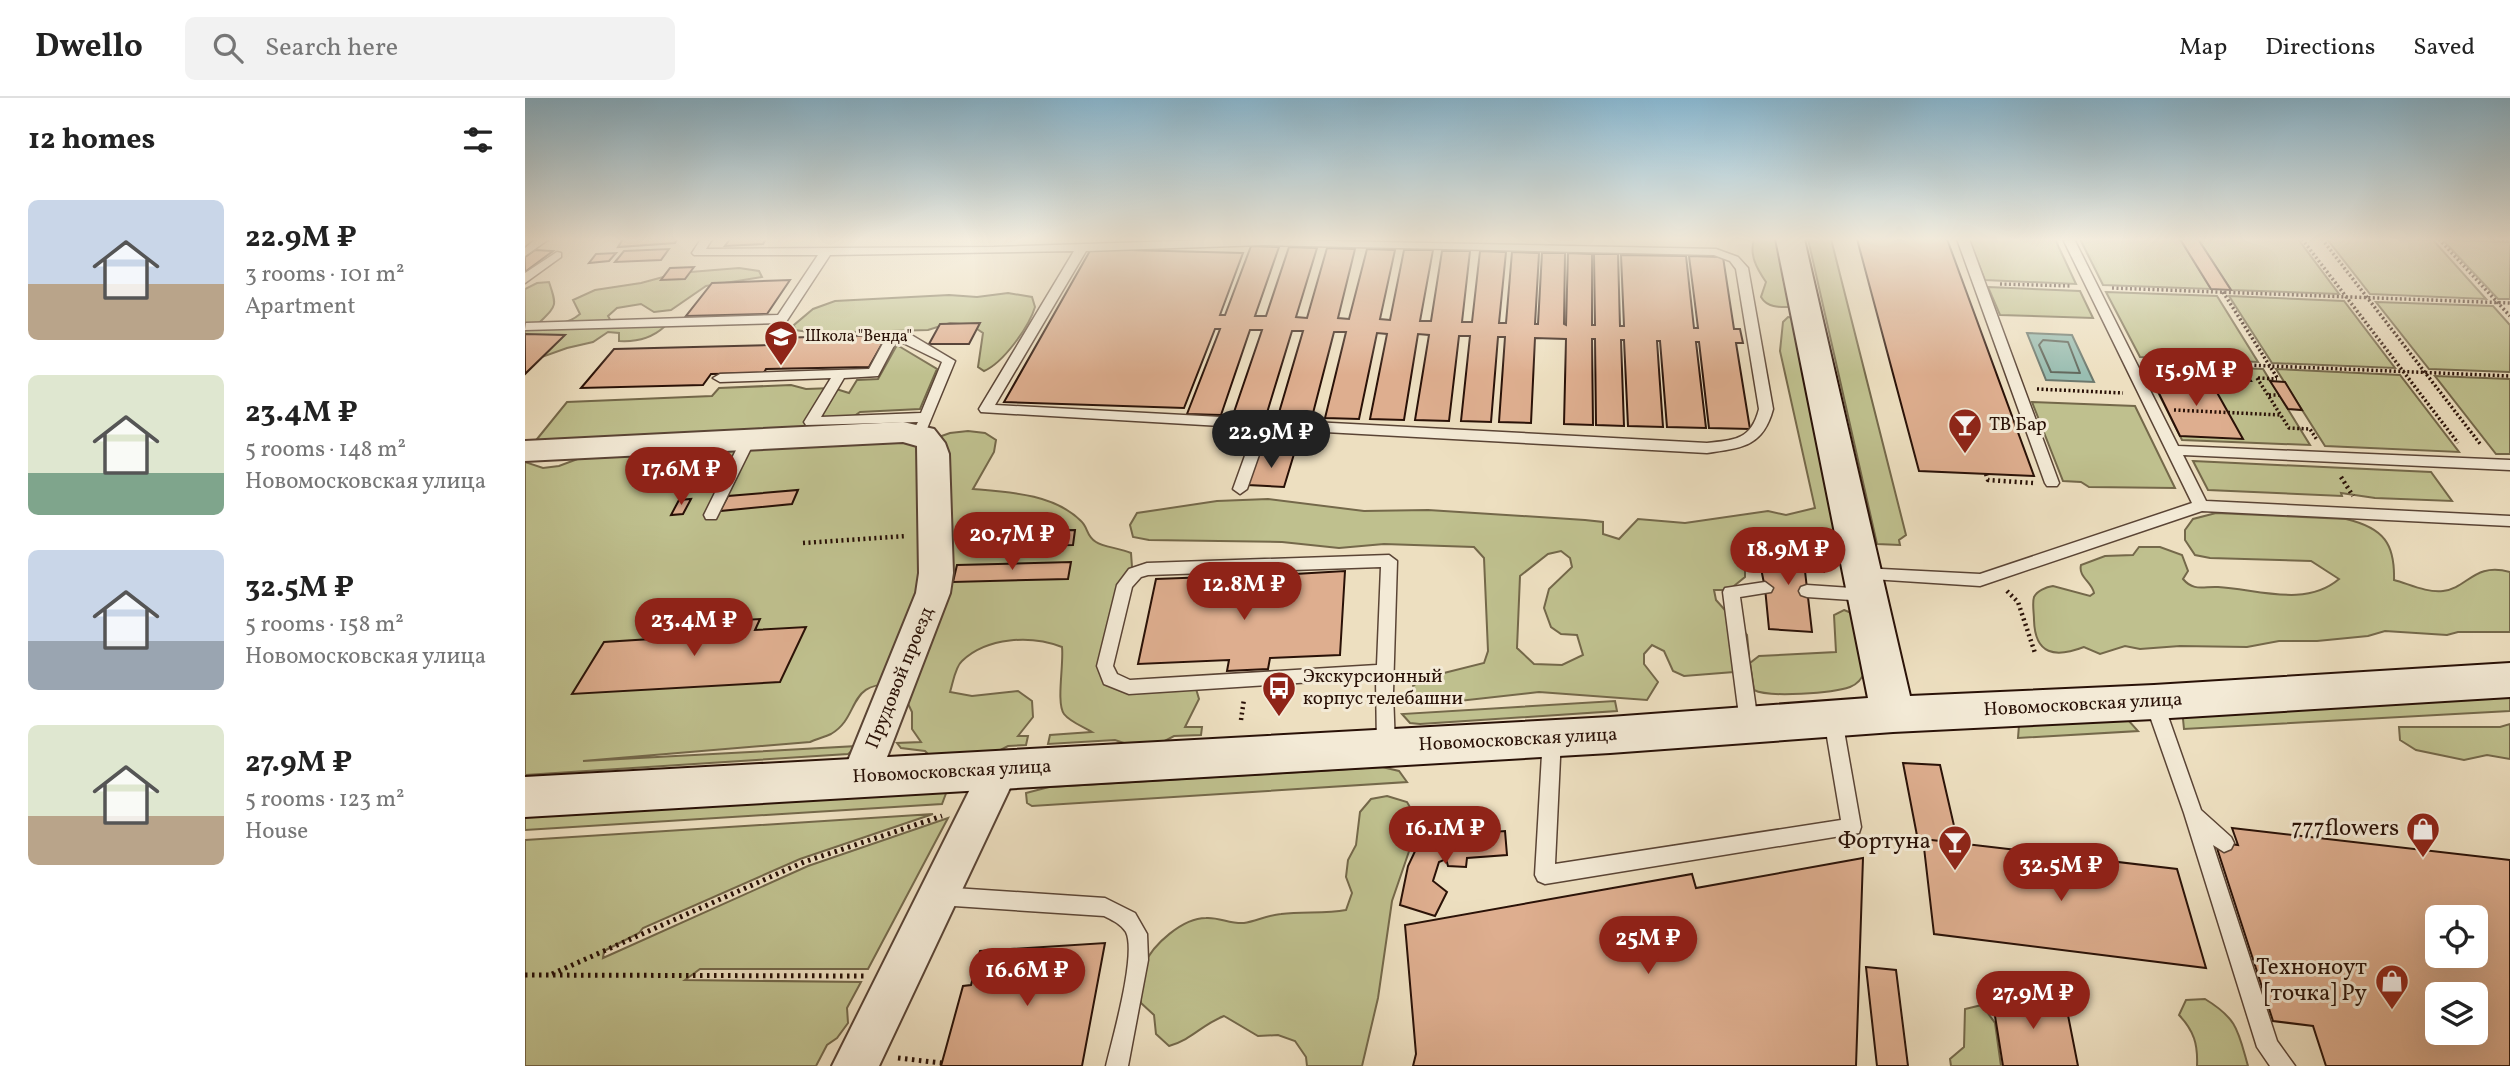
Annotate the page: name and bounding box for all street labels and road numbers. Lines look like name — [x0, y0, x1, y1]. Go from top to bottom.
street label: Прудовой проезд — [860, 603, 940, 753]
street label: Новомосковская улица — [1983, 687, 2183, 723]
street label: Новомосковская улица — [1418, 722, 1618, 758]
street label: Новомосковская улица — [852, 754, 1052, 790]

